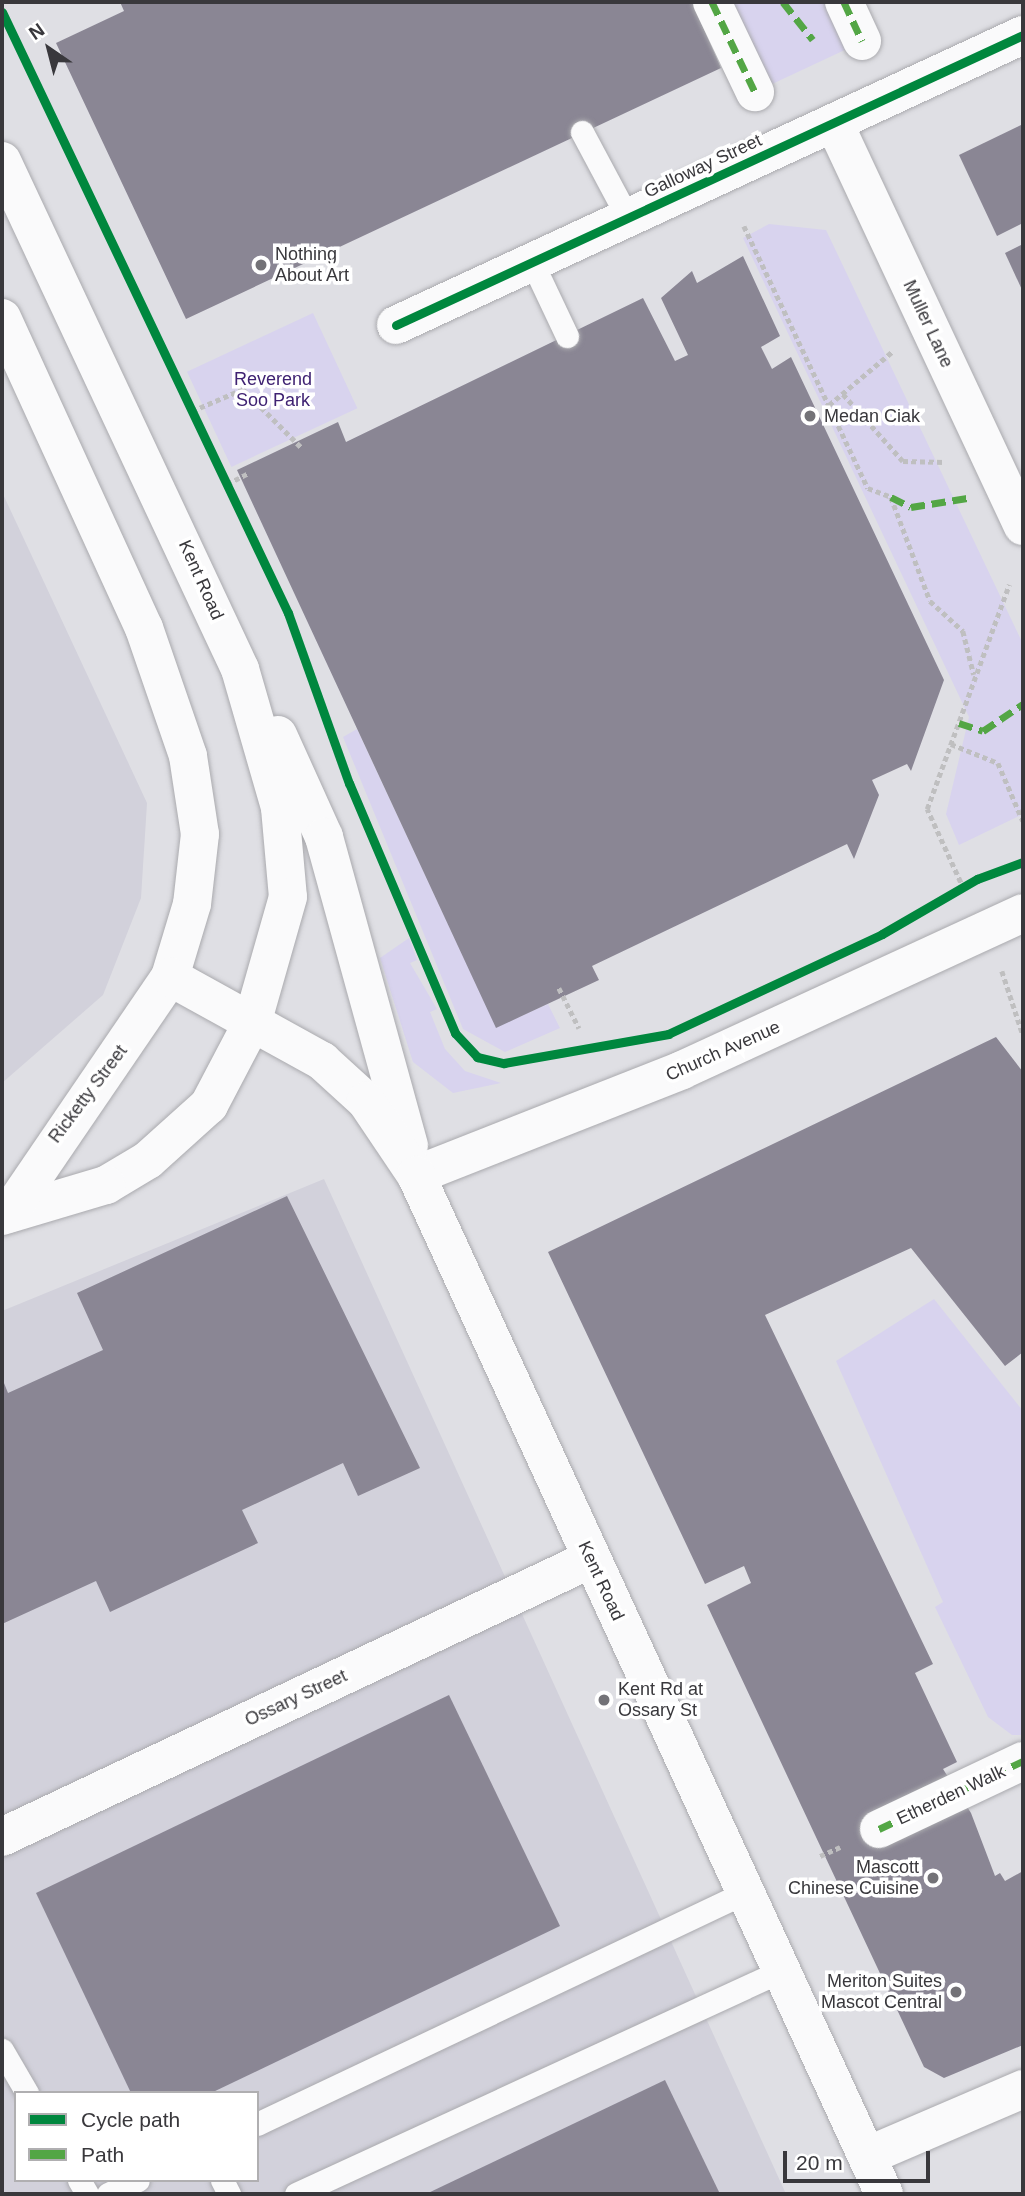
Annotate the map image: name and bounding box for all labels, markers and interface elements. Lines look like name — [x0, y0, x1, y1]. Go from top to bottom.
north arrow — [14, 14, 84, 84]
text: N — [25, 19, 48, 44]
street label: Galloway Street — [641, 129, 765, 203]
place label: Nothing About Art — [275, 244, 350, 286]
marker: Nothing About Art — [253, 257, 269, 273]
street label: Muller Lane — [898, 277, 958, 371]
park label: Reverend Soo Park — [234, 369, 312, 412]
place label: Medan Ciak — [824, 405, 920, 427]
marker: Medan Ciak — [802, 408, 818, 424]
street label: Kent Road — [174, 537, 228, 623]
street label: Church Avenue — [662, 1016, 784, 1086]
street label: Ricketty Street — [44, 1041, 132, 1147]
street label: Kent Road — [573, 1538, 629, 1624]
street label: Ossary Street — [242, 1665, 350, 1731]
place label: Kent Rd at Ossary St — [618, 1679, 703, 1722]
marker: Kent Rd at Ossary St — [596, 1692, 612, 1708]
street label: Etherden Walk — [893, 1760, 1009, 1830]
place label: Mascott Chinese Cuisine — [788, 1857, 919, 1899]
marker: Mascott Chinese Cuisine — [925, 1870, 941, 1886]
place label: Meriton Suites Mascot Central — [821, 1971, 942, 2014]
marker: Meriton Suites Mascot Central — [948, 1984, 964, 2000]
legend — [14, 2091, 259, 2182]
text: Cycle path — [81, 2108, 180, 2131]
scale bar — [787, 2136, 934, 2180]
text: Path — [81, 2143, 124, 2166]
text: 20 m — [796, 2151, 843, 2174]

